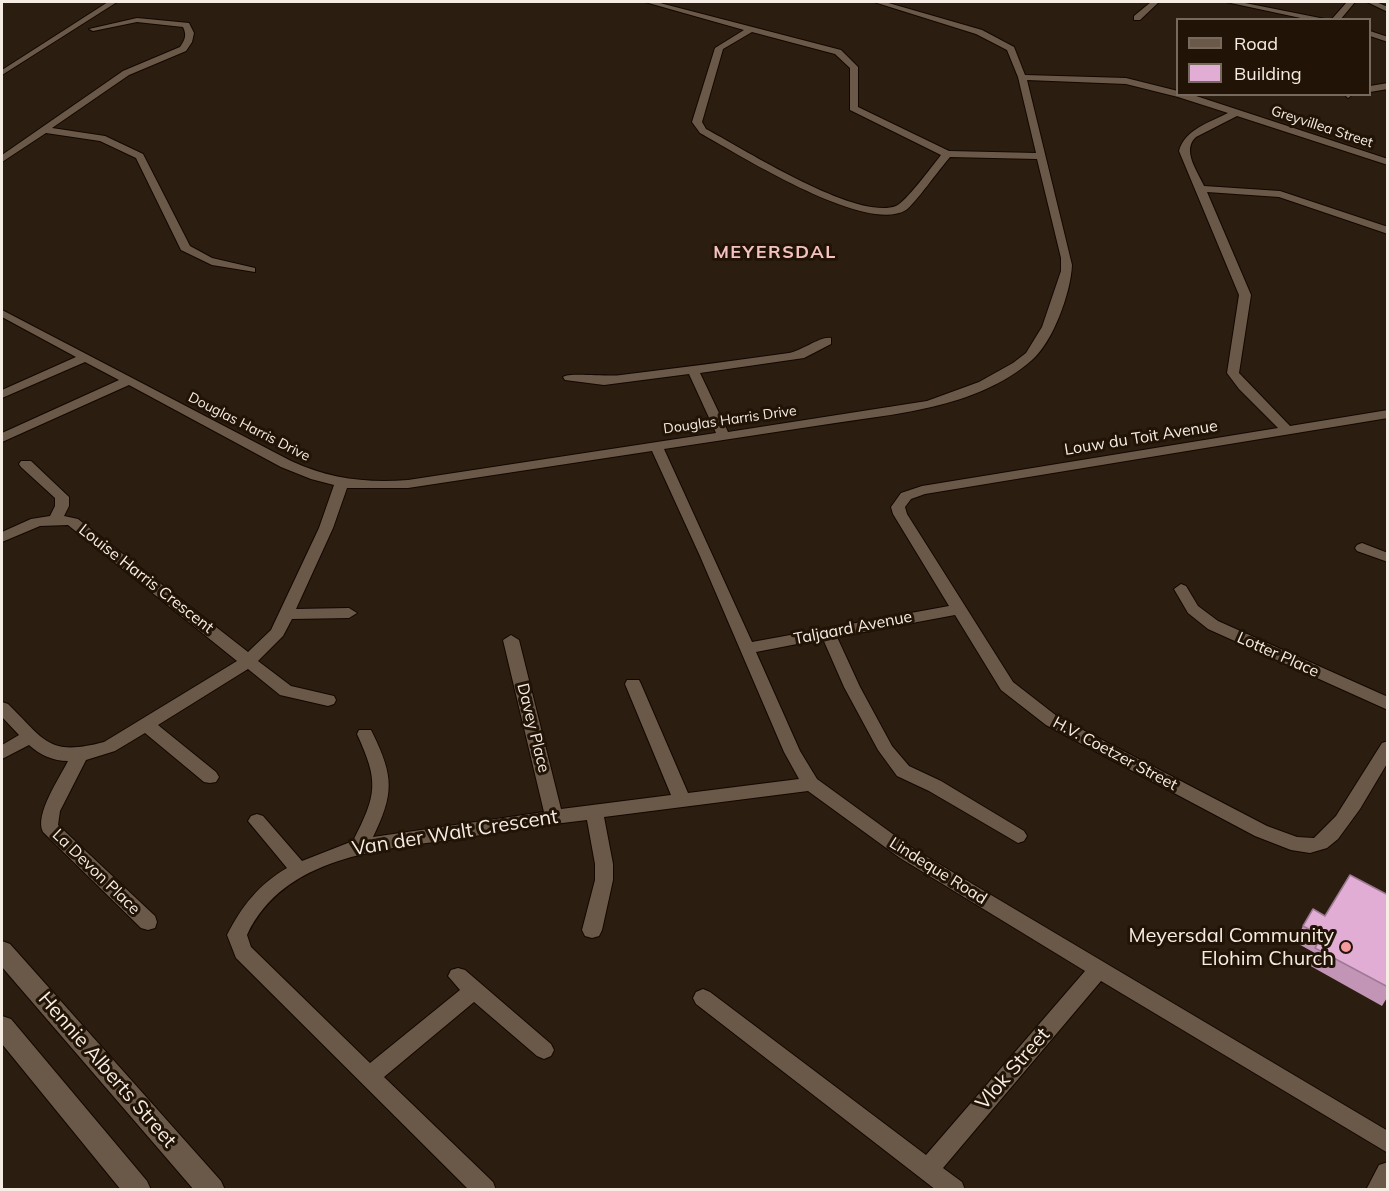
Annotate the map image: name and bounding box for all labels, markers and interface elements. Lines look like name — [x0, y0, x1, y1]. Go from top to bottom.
legend — [1176, 18, 1371, 96]
text: Road — [1234, 32, 1278, 55]
text: Building — [1234, 62, 1302, 85]
street label: Greyvillea Street — [1269, 103, 1375, 151]
district label: MEYERSDAL — [713, 242, 837, 264]
street label: Douglas Harris Drive — [185, 389, 313, 465]
street label: Douglas Harris Drive — [662, 402, 798, 438]
street label: Louw du Toit Avenue — [1063, 416, 1219, 460]
street label: Louise Harris Crescent — [75, 520, 217, 638]
street label: Taljaard Avenue — [792, 607, 914, 649]
street label: Lotter Place — [1234, 628, 1322, 682]
street label: Davey Place — [513, 681, 553, 775]
street label: H.V. Coetzer Street — [1050, 713, 1180, 795]
street label: Van der Walt Crescent — [350, 805, 560, 861]
street label: La Devon Place — [48, 825, 144, 919]
street label: Lindeque Road — [886, 833, 990, 909]
place label: Meyersdal Community Elohim Church — [1128, 924, 1334, 971]
marker: Meyersdal Community Elohim Church — [1339, 940, 1353, 954]
street label: Hennie Alberts Street — [33, 987, 181, 1153]
street label: Vlok Street — [971, 1023, 1055, 1115]

